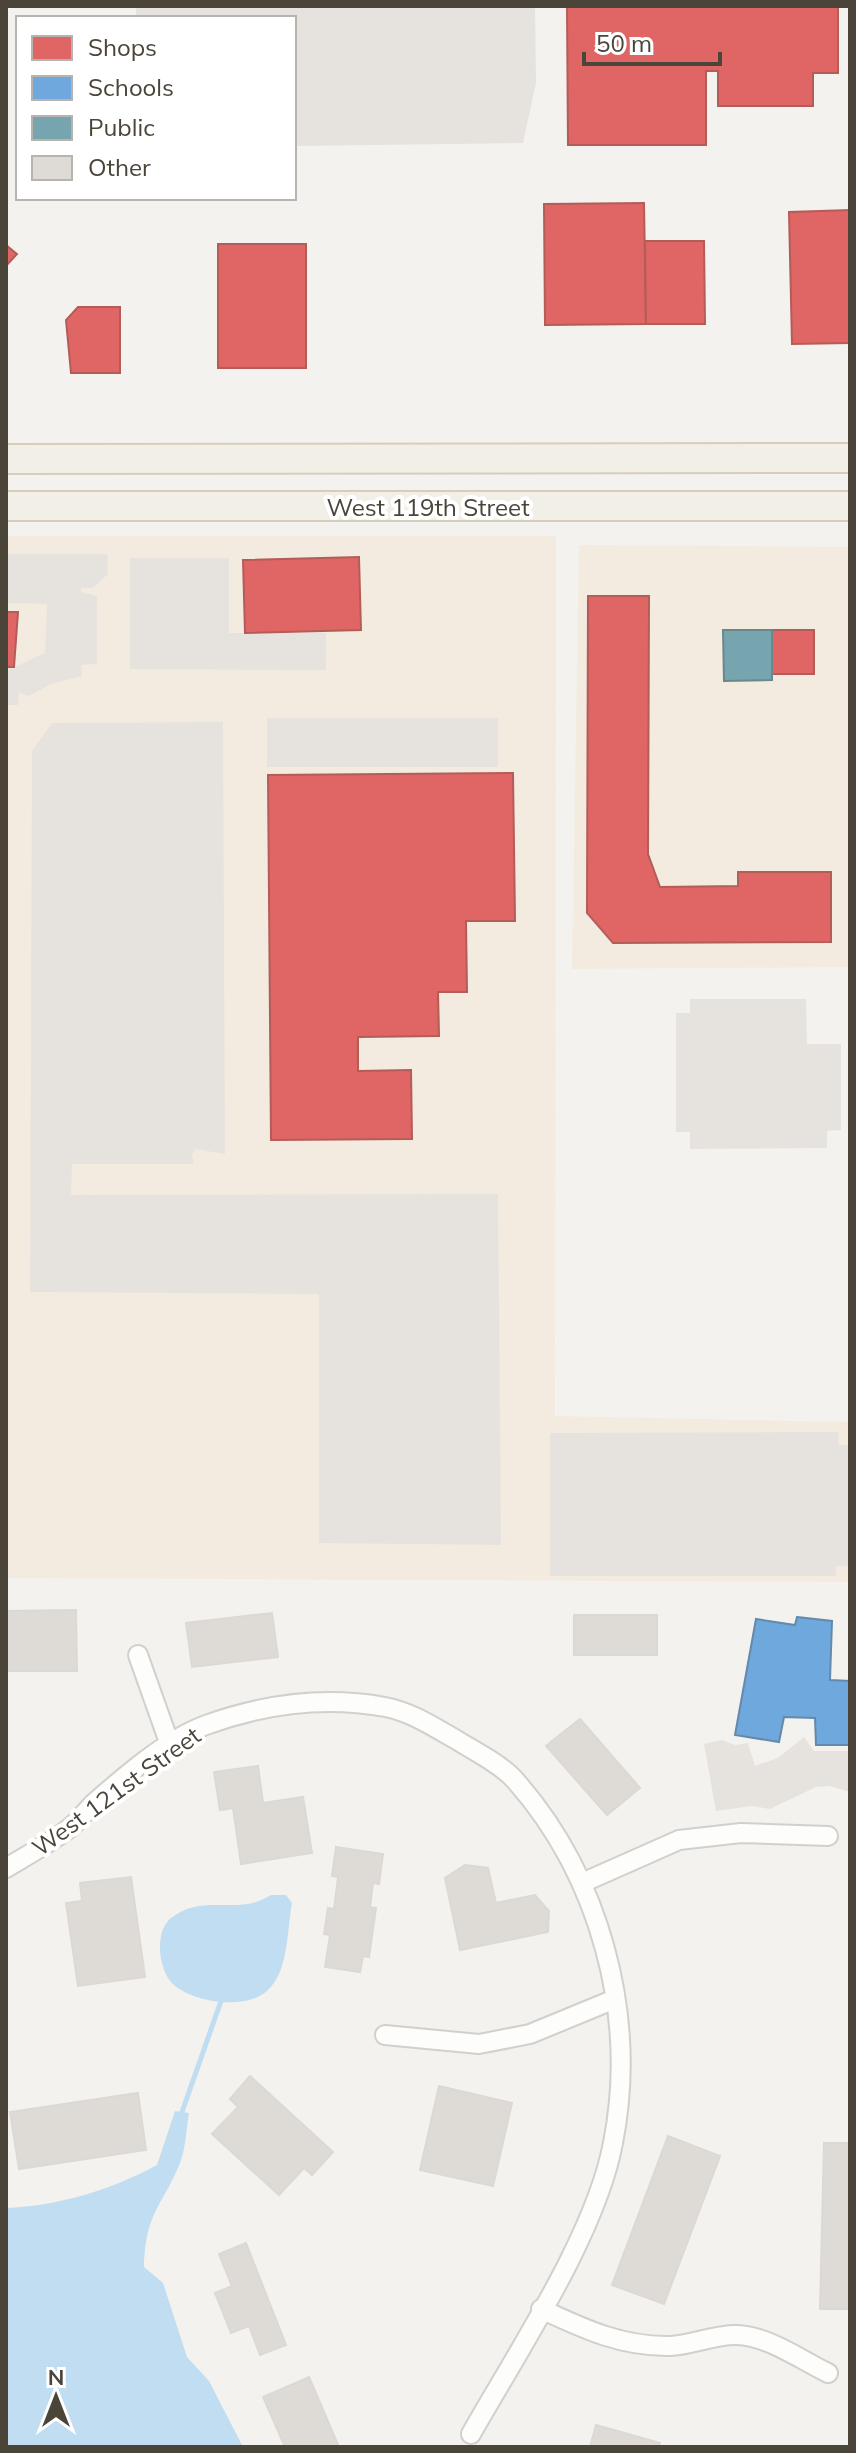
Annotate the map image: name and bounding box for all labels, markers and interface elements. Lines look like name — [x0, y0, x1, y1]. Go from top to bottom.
legend — [16, 16, 296, 200]
scale bar — [584, 16, 720, 66]
text: 50 m — [596, 28, 652, 58]
text: Shops — [88, 32, 157, 62]
text: Schools — [88, 72, 174, 102]
text: Public — [88, 112, 155, 142]
text: Other — [88, 152, 151, 182]
street label: West 119th Street — [326, 492, 530, 522]
street label: West 121st Street — [26, 1720, 206, 1862]
north arrow — [16, 2357, 96, 2437]
text: N — [48, 2363, 64, 2391]

